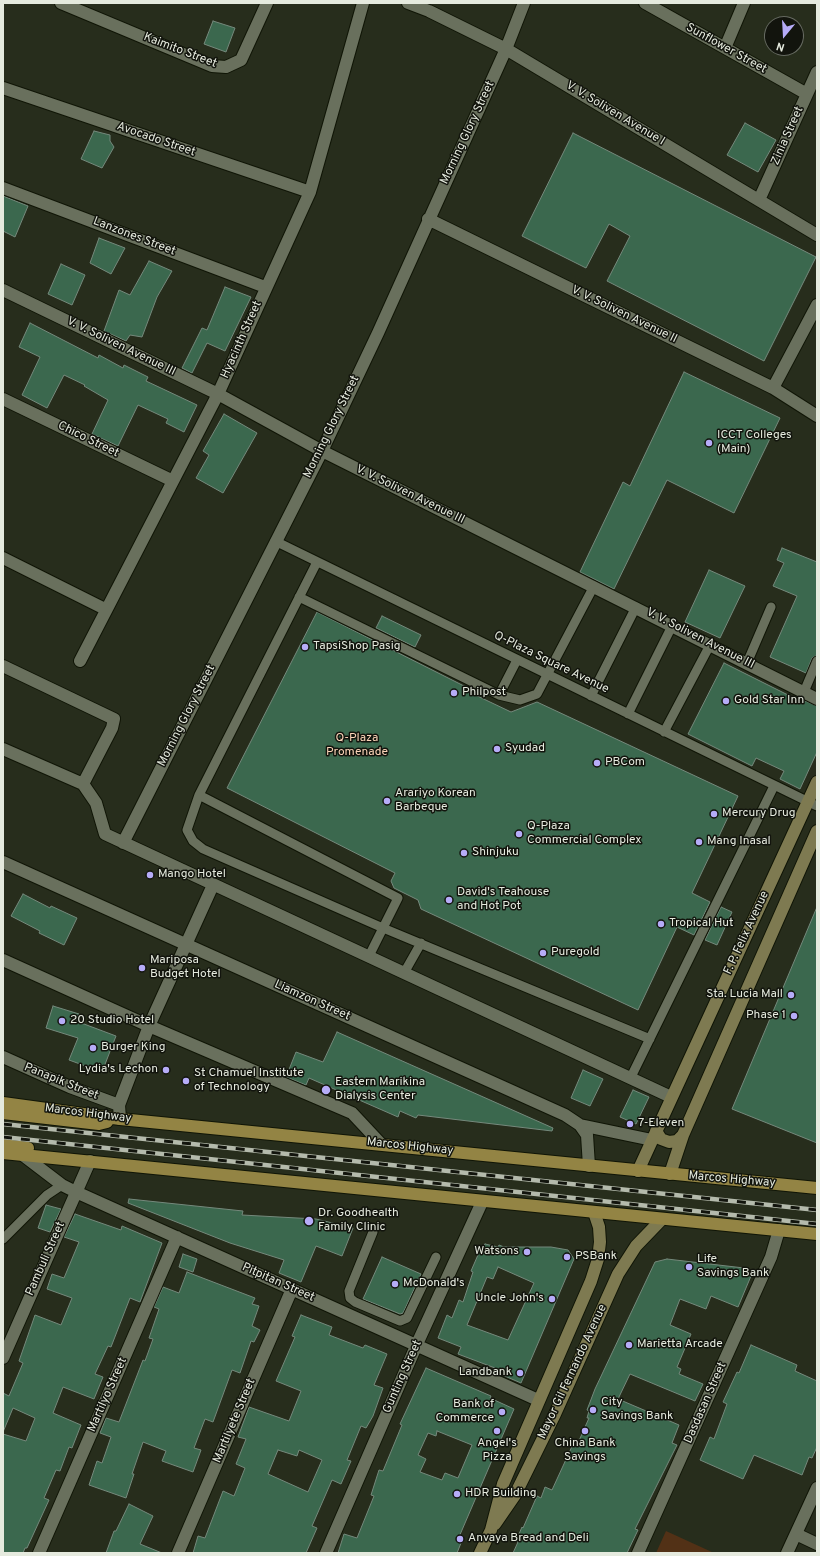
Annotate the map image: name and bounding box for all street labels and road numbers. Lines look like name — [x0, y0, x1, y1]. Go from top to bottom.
street label: Sunflower Street — [683, 21, 769, 77]
street label: Kaimito Street — [141, 30, 219, 72]
street label: Morning Glory Street — [438, 79, 498, 187]
street label: V. V. Soliven Avenue I — [563, 79, 667, 149]
street label: Zinia Street — [769, 104, 807, 168]
street label: Avocado Street — [115, 120, 197, 160]
street label: Lanzones Street — [91, 215, 177, 259]
street label: V. V. Soliven Avenue II — [569, 283, 679, 347]
street label: Hyacinth Street — [218, 299, 266, 381]
street label: V. V. Soliven Avenue III — [64, 314, 178, 380]
street label: Morning Glory Street — [301, 373, 363, 481]
street label: Chico Street — [55, 419, 121, 461]
street label: V. V. Soliven Avenue III — [353, 462, 467, 528]
street label: V. V. Soliven Avenue III — [643, 605, 757, 673]
street label: Q-Plaza Square Avenue — [491, 629, 611, 697]
street label: Morning Glory Street — [155, 663, 219, 769]
street label: F. P. Felix Avenue — [721, 889, 773, 977]
street label: Liamzon Street — [272, 978, 352, 1024]
street label: Panapik Street — [22, 1061, 100, 1103]
street label: Marcos Highway — [44, 1102, 132, 1126]
street label: Marcos Highway — [366, 1135, 454, 1159]
street label: Marcos Highway — [688, 1169, 776, 1191]
street label: Pambuli Street — [23, 1220, 69, 1298]
street label: Pitpitan Street — [239, 1261, 317, 1305]
street label: Mayor Gil Fernando Avenue — [535, 1302, 611, 1442]
street label: Gunting Street — [380, 1338, 426, 1416]
street label: Martilyo Street — [85, 1356, 131, 1434]
street label: Dasdasan Street — [682, 1360, 730, 1446]
street label: Martilyete Street — [211, 1377, 259, 1465]

